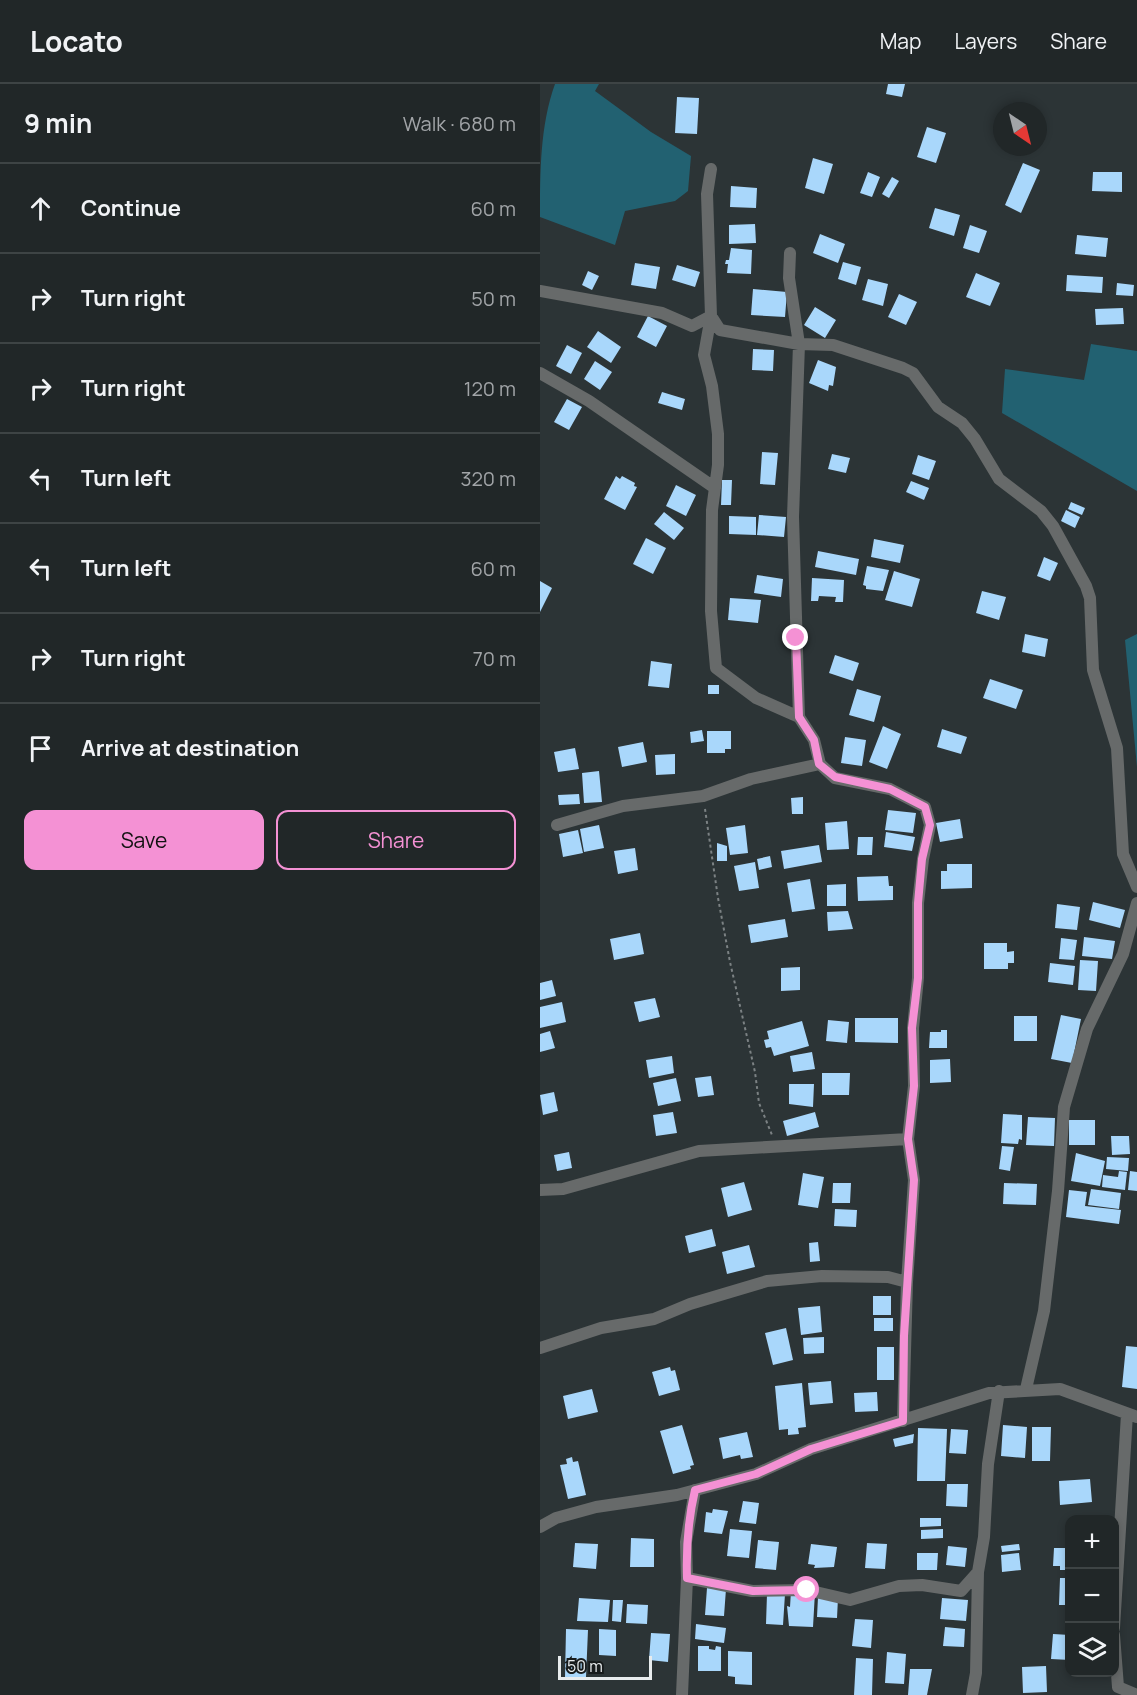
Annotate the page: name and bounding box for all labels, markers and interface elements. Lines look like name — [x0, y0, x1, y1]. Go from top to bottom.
text: Locato — [30, 22, 123, 60]
text: Map — [880, 27, 921, 55]
text: Layers — [954, 27, 1017, 55]
text: Share — [1050, 27, 1107, 55]
north arrow — [993, 102, 1047, 156]
text: 9 min — [24, 105, 92, 141]
text: Walk · 680 m — [403, 110, 516, 137]
icon: ahead — [24, 192, 57, 225]
text: Continue — [81, 193, 181, 223]
text: 60 m — [470, 195, 516, 222]
icon: right — [24, 282, 57, 315]
text: Turn right — [81, 283, 186, 313]
text: 50 m — [471, 285, 516, 312]
icon: right — [24, 372, 57, 405]
text: Turn right — [81, 373, 186, 403]
text: 120 m — [464, 375, 516, 402]
icon: left — [24, 462, 57, 495]
text: Turn left — [81, 463, 171, 493]
text: 320 m — [460, 465, 516, 492]
icon: left — [24, 552, 57, 585]
text: Turn left — [81, 553, 171, 583]
text: 60 m — [470, 555, 516, 582]
route end — [782, 624, 808, 650]
icon: right — [24, 642, 57, 675]
text: Turn right — [81, 643, 186, 673]
text: 70 m — [473, 645, 516, 672]
icon: arrive — [24, 732, 57, 765]
text: Arrive at destination — [81, 733, 299, 763]
button: Save — [24, 810, 264, 870]
button: Share — [276, 810, 516, 870]
map controls — [1065, 1515, 1119, 1677]
button: + — [1065, 1515, 1119, 1569]
button: − — [1065, 1569, 1119, 1623]
route start — [793, 1576, 819, 1602]
button: layers — [1065, 1623, 1119, 1677]
scale bar — [558, 1653, 652, 1680]
text: 50 m — [567, 1655, 603, 1677]

